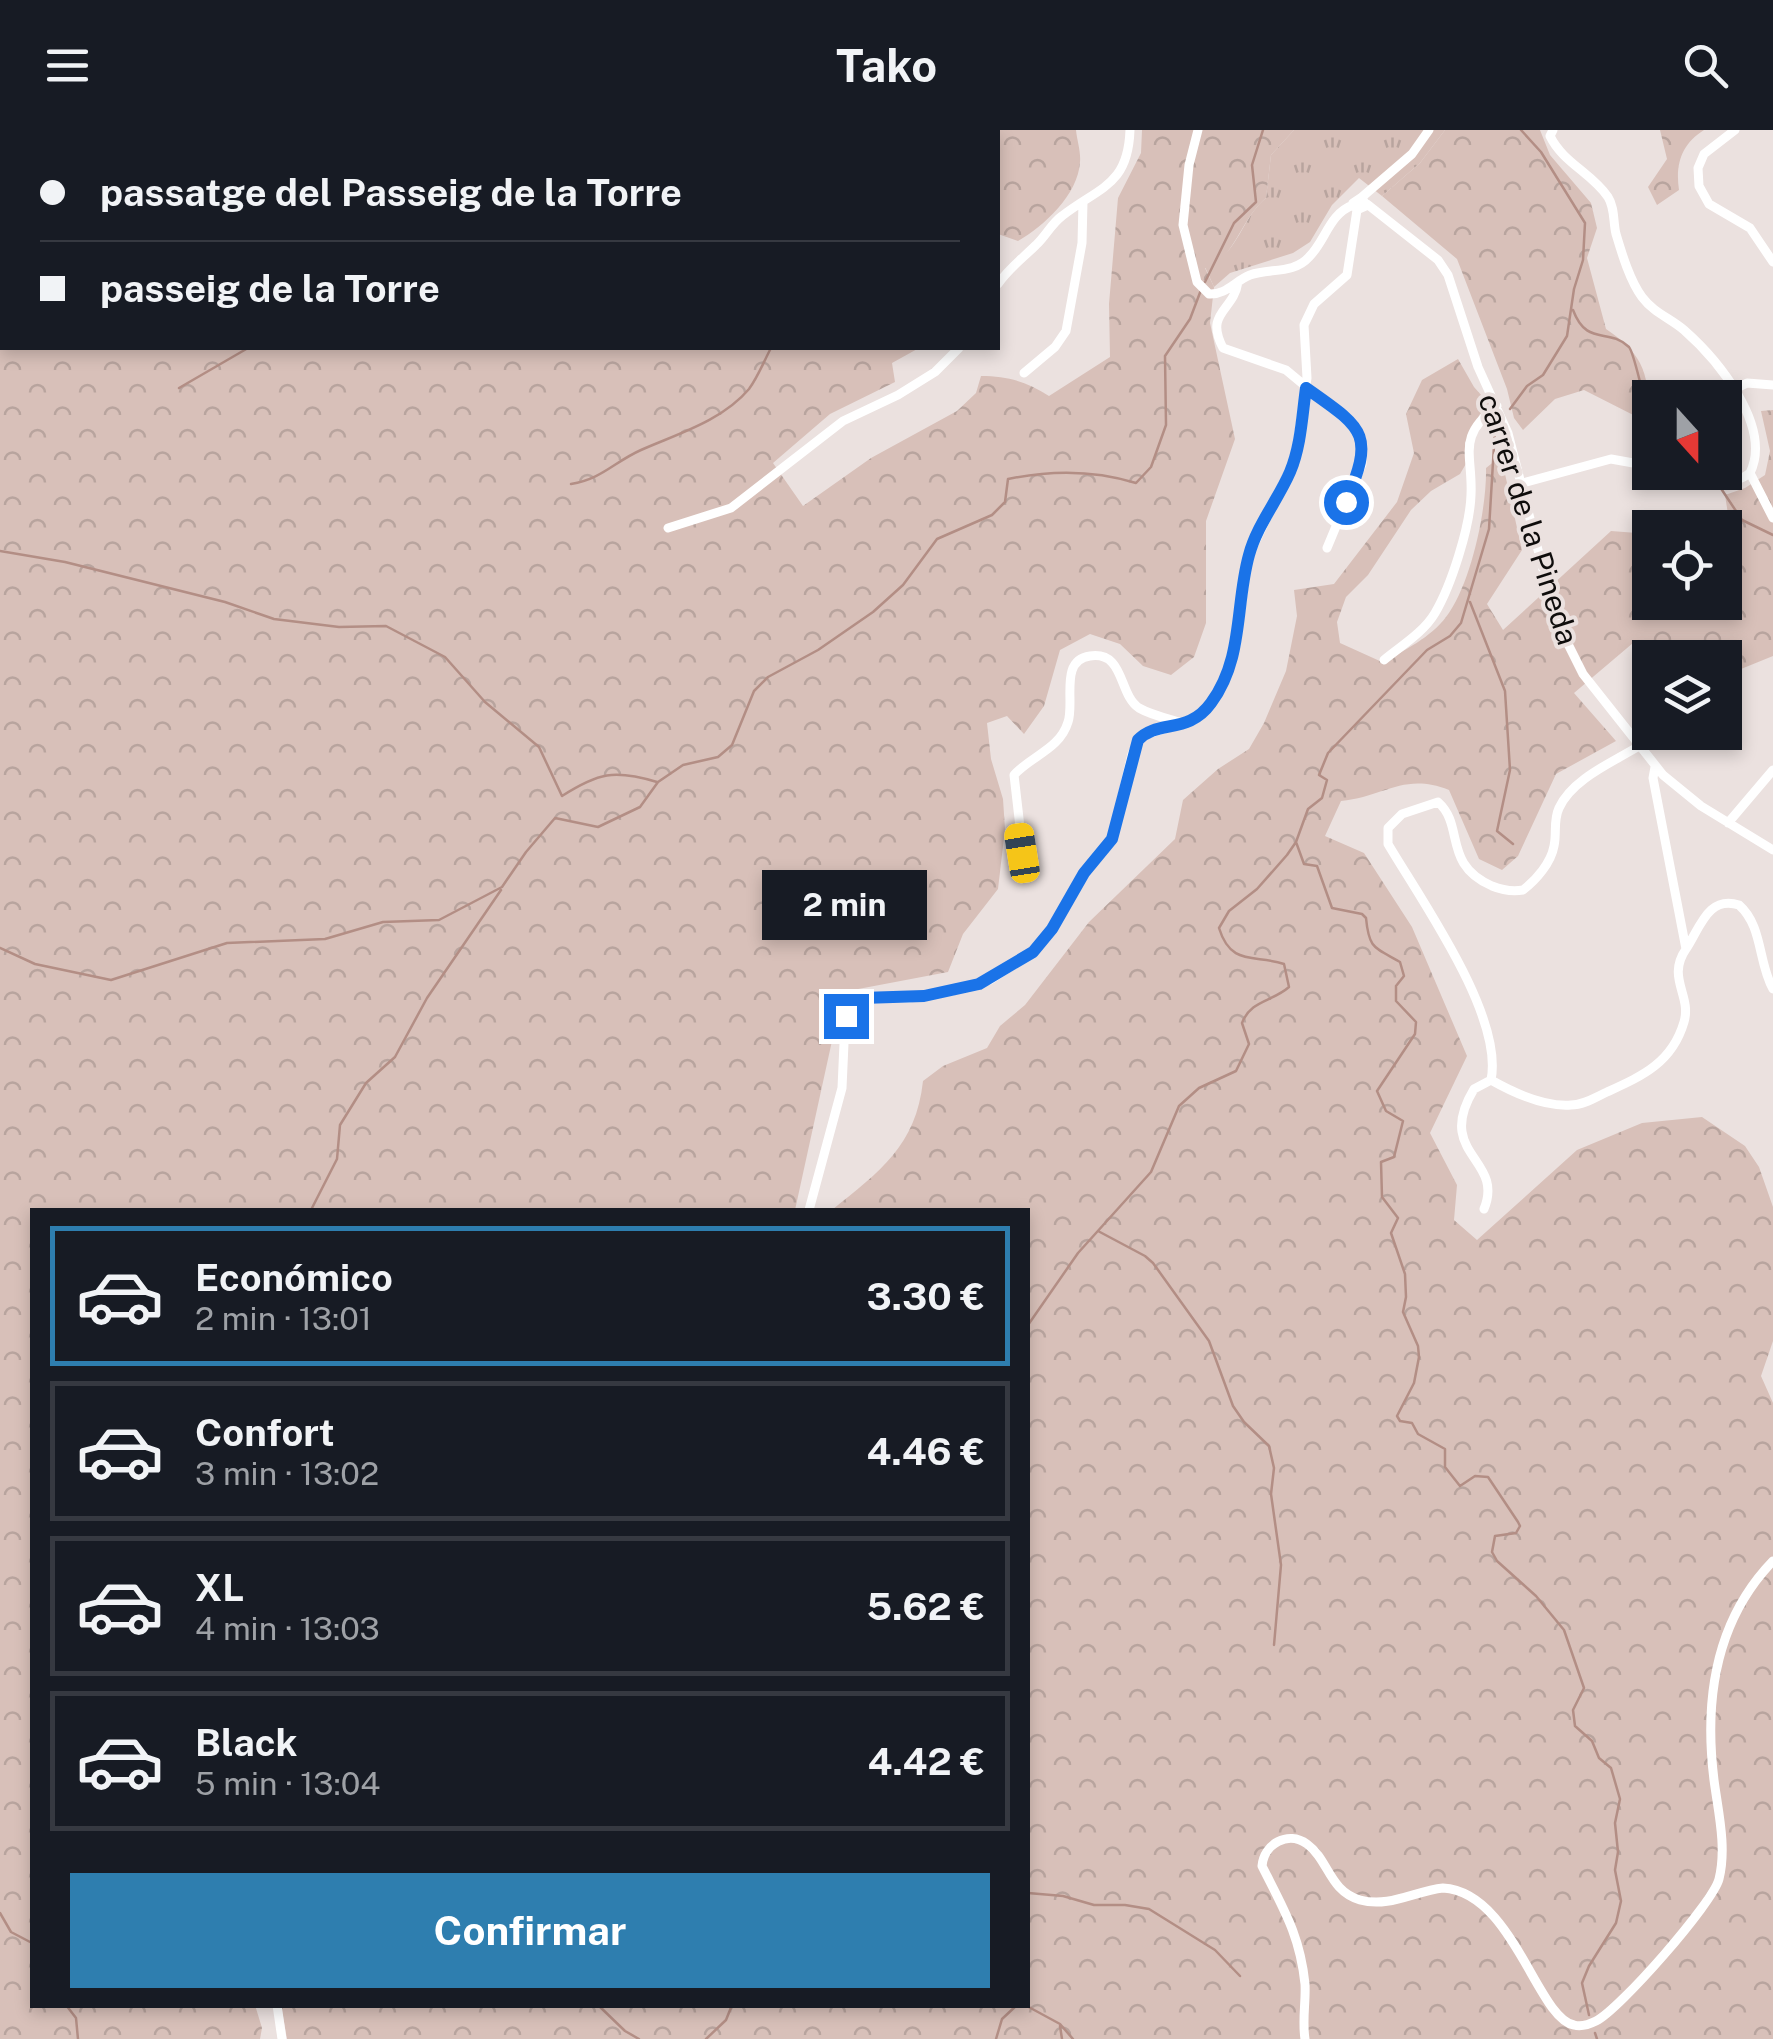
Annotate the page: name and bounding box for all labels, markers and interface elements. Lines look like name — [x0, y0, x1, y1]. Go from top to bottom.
icon: menu — [40, 38, 95, 93]
icon: search — [1678, 38, 1733, 93]
text: Tako — [836, 39, 937, 92]
text: passatge del Passeig de la Torre — [100, 170, 682, 215]
text: passeig de la Torre — [100, 266, 440, 311]
north arrow — [1632, 380, 1742, 490]
map controls — [1632, 380, 1742, 750]
street label: carrer de la Pineda — [1471, 389, 1587, 649]
route start — [1324, 480, 1369, 525]
button: locate — [1632, 510, 1742, 620]
button: layers — [1632, 640, 1742, 750]
car — [1002, 821, 1042, 885]
callout: 2 min — [764, 871, 928, 941]
text: 2 min — [803, 886, 886, 923]
route end — [824, 994, 869, 1039]
icon: car — [75, 1251, 165, 1341]
text: Económico — [195, 1255, 393, 1300]
text: 3.30 € — [867, 1274, 985, 1319]
text: 2 min · 13:01 — [195, 1300, 372, 1337]
icon: car — [75, 1406, 165, 1496]
text: Confort — [195, 1410, 335, 1455]
text: 4.46 € — [867, 1429, 985, 1474]
text: 3 min · 13:02 — [195, 1455, 379, 1492]
icon: car — [75, 1561, 165, 1651]
text: XL — [195, 1565, 244, 1610]
text: 5.62 € — [867, 1584, 985, 1629]
text: 4 min · 13:03 — [195, 1610, 380, 1647]
icon: car — [75, 1716, 165, 1806]
text: Black — [195, 1720, 298, 1765]
text: 4.42 € — [868, 1739, 985, 1784]
text: 5 min · 13:04 — [195, 1765, 380, 1802]
button: Confirmar — [70, 1873, 990, 1988]

